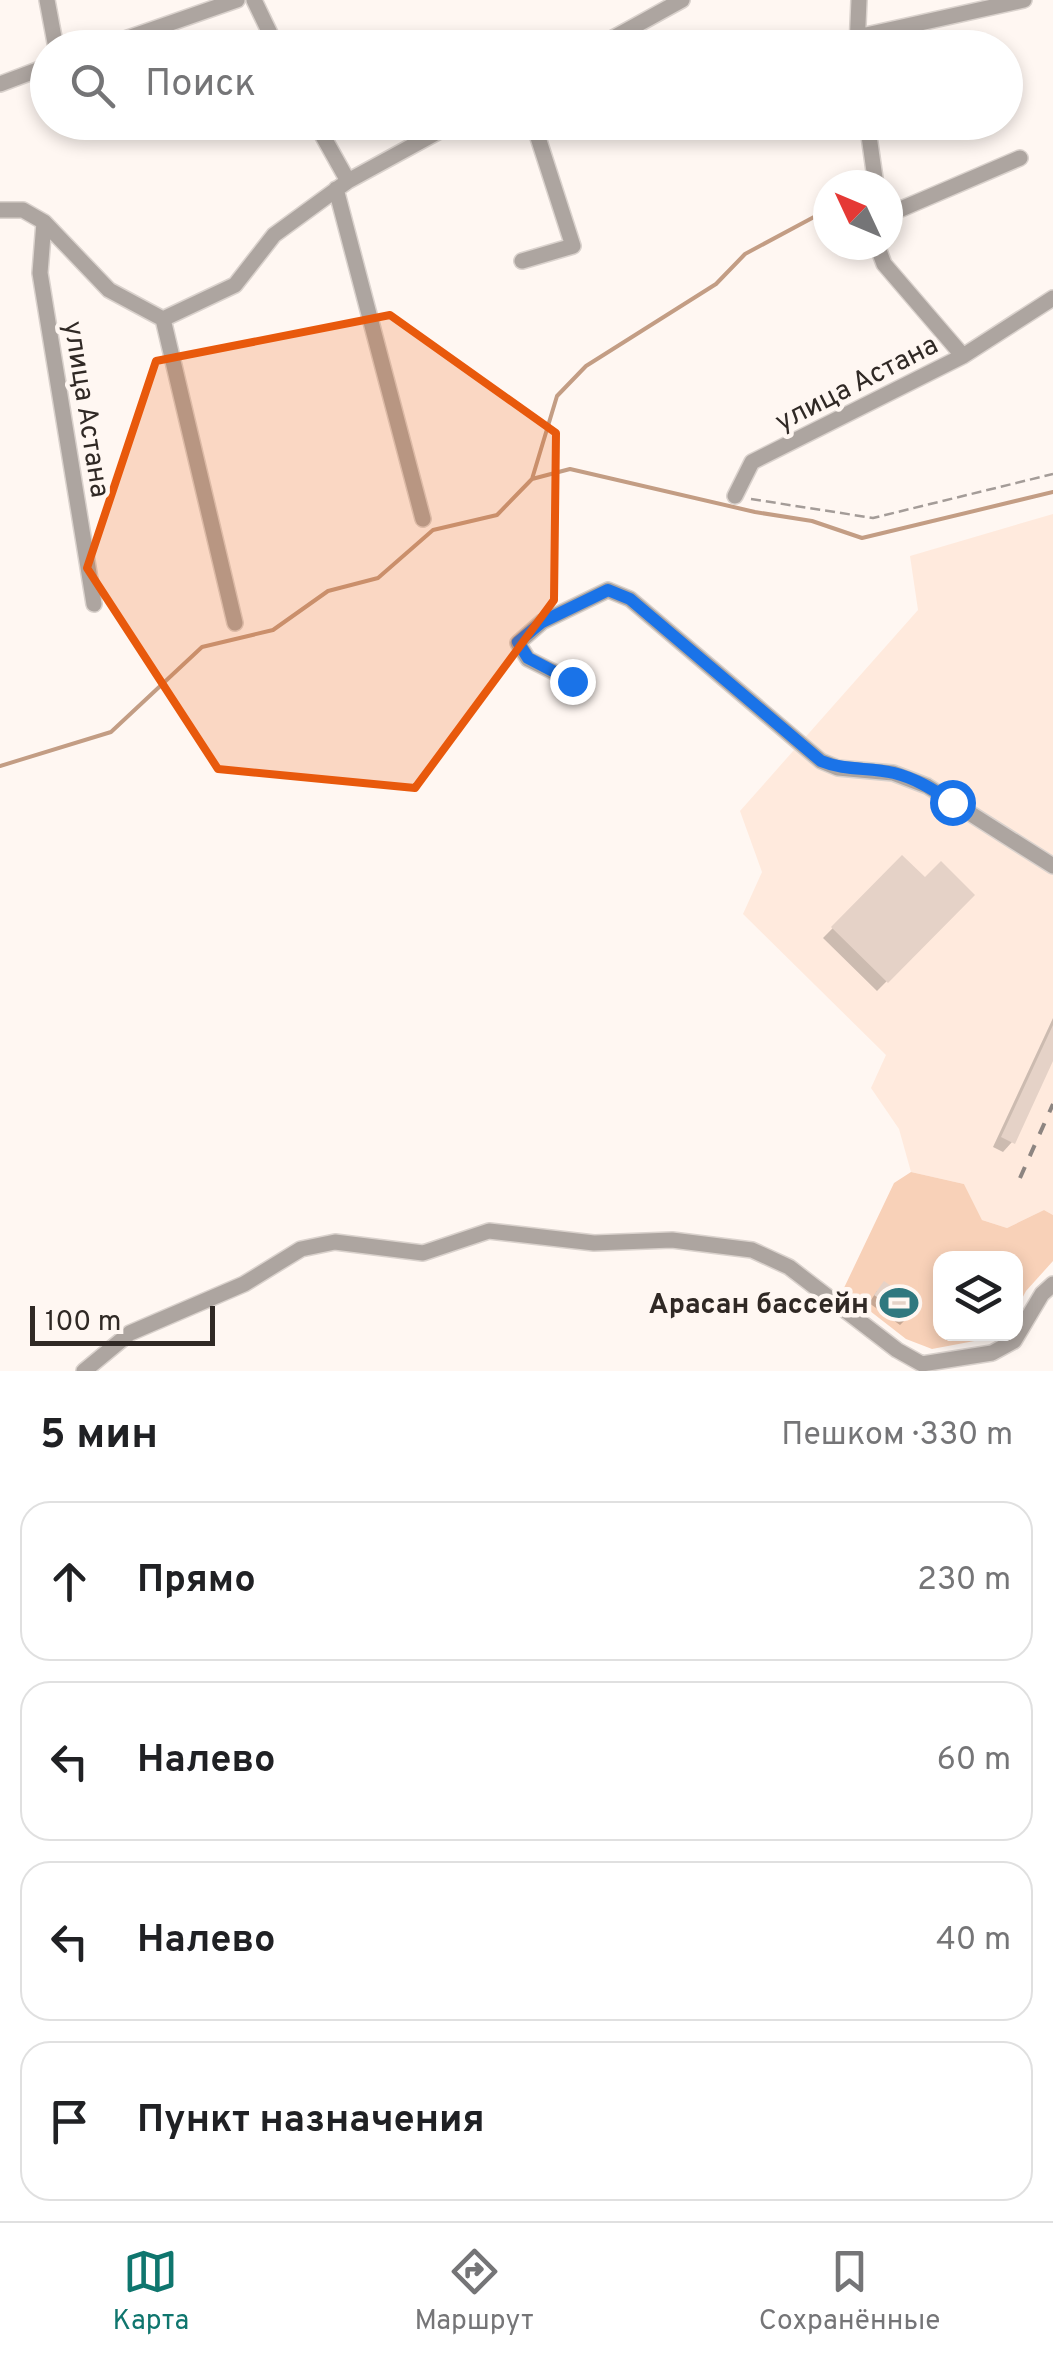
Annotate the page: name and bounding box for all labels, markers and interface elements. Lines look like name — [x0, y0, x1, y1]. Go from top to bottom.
search box — [30, 30, 1023, 140]
icon: search — [65, 58, 120, 113]
text: Поиск — [145, 61, 256, 110]
north arrow — [813, 170, 903, 260]
street label: улица Астана — [53, 319, 117, 500]
street label: улица Астана — [770, 328, 945, 441]
route end — [550, 659, 596, 705]
route start — [930, 780, 976, 826]
map controls — [933, 1251, 1023, 1341]
button: layers — [933, 1251, 1023, 1341]
sports icon: Арасан бассейн — [878, 1282, 920, 1324]
place label: Арасан бассейн — [649, 1288, 869, 1324]
scale bar — [30, 1301, 215, 1346]
text: 100 m — [45, 1305, 121, 1341]
text: 5 мин — [40, 1410, 158, 1463]
text: Пешком · 330 m — [781, 1416, 1013, 1456]
icon: ahead — [42, 1554, 97, 1609]
text: Прямо — [137, 1557, 256, 1606]
text: 230 m — [917, 1561, 1011, 1601]
icon: left — [42, 1734, 97, 1789]
text: Налево — [137, 1737, 276, 1786]
text: 60 m — [937, 1741, 1011, 1781]
icon: left — [42, 1914, 97, 1969]
text: Налево — [137, 1917, 276, 1966]
text: 40 m — [936, 1921, 1011, 1961]
icon: arrive — [42, 2094, 97, 2149]
text: Пункт назначения — [137, 2097, 485, 2146]
tab: Карта — [113, 2244, 189, 2340]
tab: Маршрут — [414, 2244, 534, 2340]
tab: Сохранённые — [759, 2244, 940, 2340]

